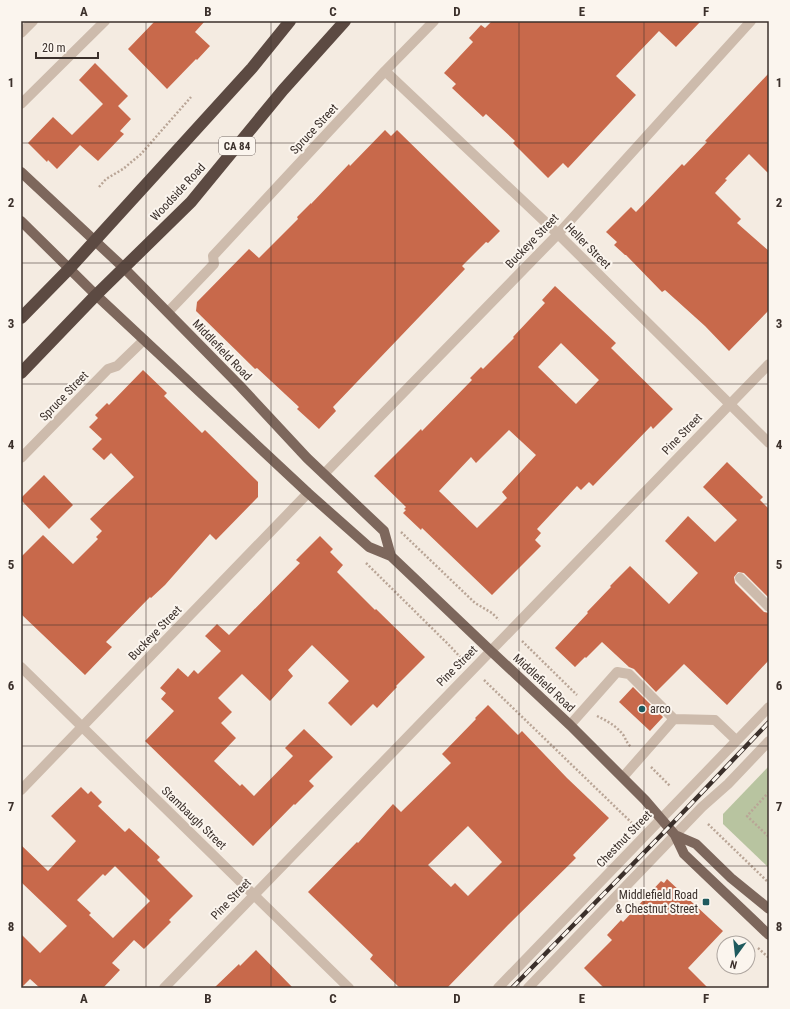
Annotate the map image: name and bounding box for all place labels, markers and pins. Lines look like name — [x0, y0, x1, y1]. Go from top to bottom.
place label: arco — [650, 702, 671, 716]
marker: arco — [637, 704, 647, 714]
place label: Middlefield Road & Chestnut Street — [615, 888, 698, 916]
marker: Middlefield Road & Chestnut Street — [701, 897, 711, 907]

